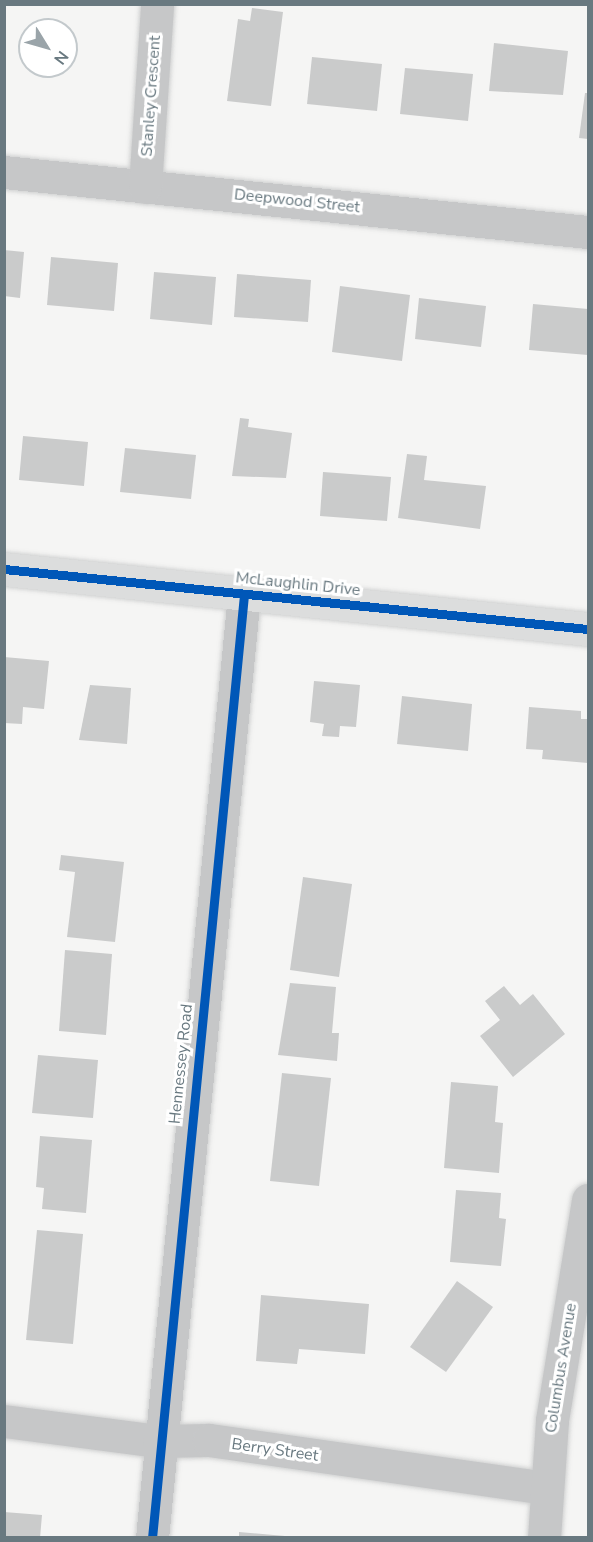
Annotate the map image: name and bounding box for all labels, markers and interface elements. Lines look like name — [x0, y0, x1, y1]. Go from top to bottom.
north arrow — [18, 18, 78, 78]
street label: Stanley Crescent — [137, 35, 165, 157]
text: N — [48, 46, 73, 69]
street label: Deepwood Street — [233, 185, 361, 217]
street label: McLaughlin Drive — [235, 568, 361, 600]
street label: Hennessey Road — [165, 1003, 197, 1125]
street label: Columbus Avenue — [541, 1302, 581, 1434]
street label: Berry Street — [230, 1434, 320, 1466]

